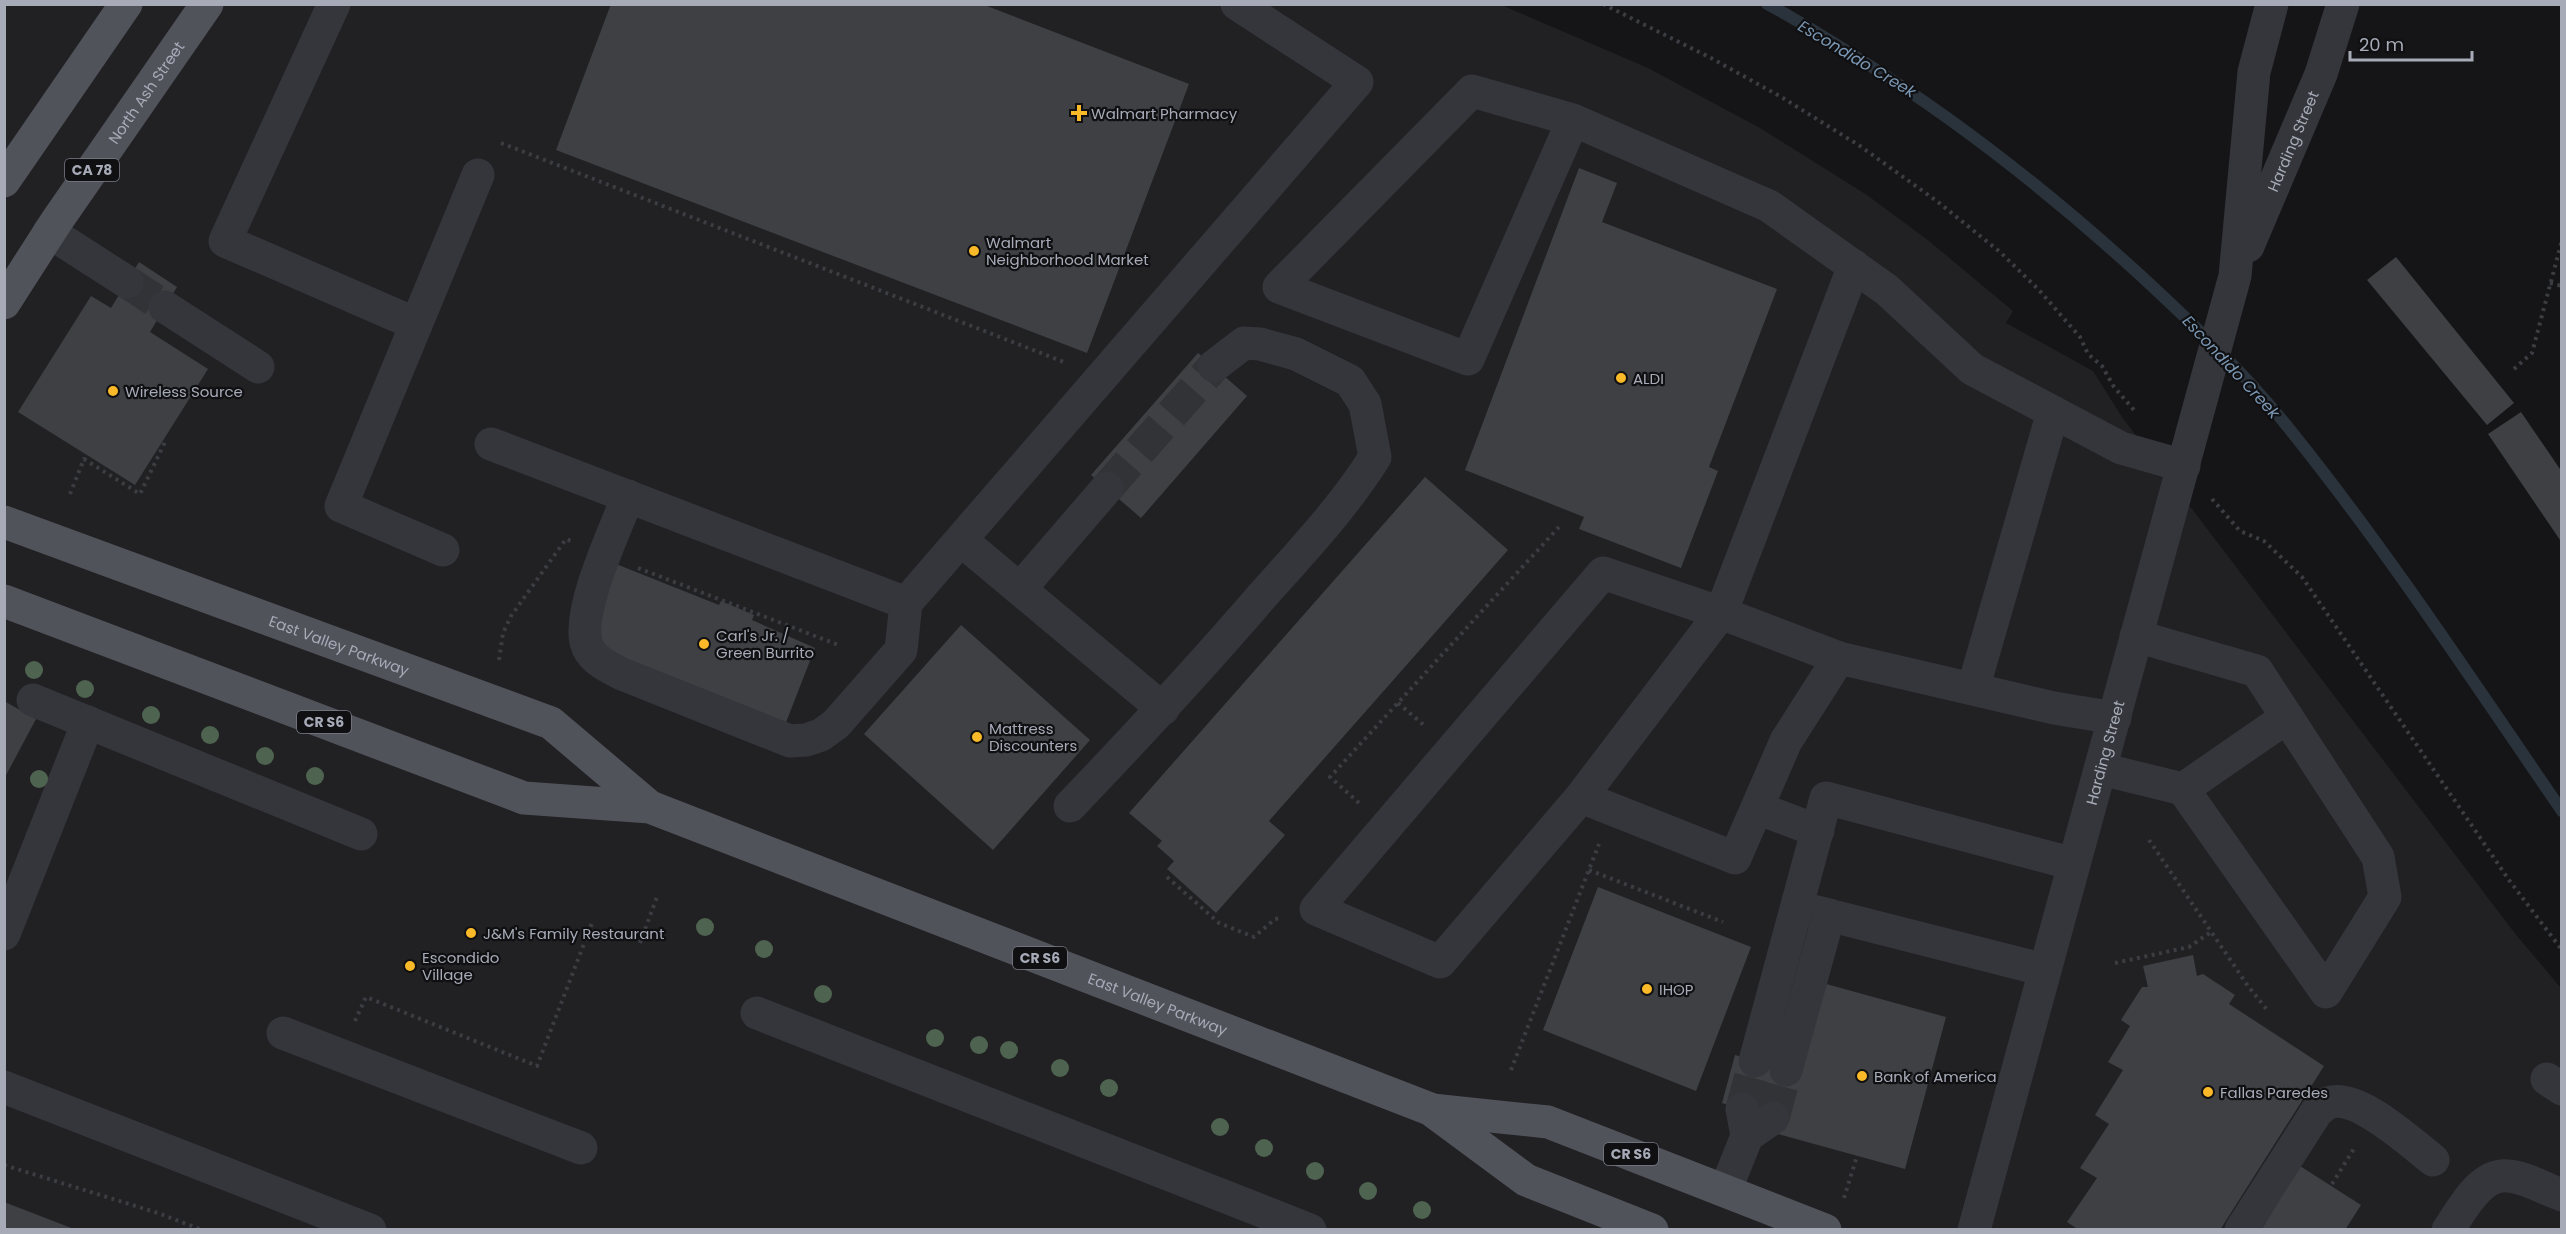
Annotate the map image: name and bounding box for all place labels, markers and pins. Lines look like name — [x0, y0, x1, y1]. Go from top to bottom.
place label: Walmart Pharmacy — [1091, 103, 1238, 124]
marker: Walmart Pharmacy — [1072, 106, 1086, 120]
place label: Walmart Neighborhood Market — [986, 232, 1149, 270]
marker: Walmart Neighborhood Market — [967, 244, 981, 258]
place label: ALDI — [1633, 368, 1664, 389]
marker: ALDI — [1614, 371, 1628, 385]
place label: Wireless Source — [125, 381, 243, 402]
marker: Wireless Source — [106, 384, 120, 398]
place label: Carl's Jr. / Green Burrito — [716, 625, 814, 663]
marker: Carl's Jr. / Green Burrito — [697, 637, 711, 651]
place label: Mattress Discounters — [989, 718, 1077, 756]
marker: Mattress Discounters — [970, 730, 984, 744]
place label: J&M's Family Restaurant — [483, 923, 664, 944]
marker: J&M's Family Restaurant — [464, 926, 478, 940]
place label: Escondido Village — [422, 947, 499, 985]
marker: Escondido Village — [403, 959, 417, 973]
place label: IHOP — [1659, 979, 1694, 1000]
marker: IHOP — [1640, 982, 1654, 996]
place label: Bank of America — [1874, 1066, 1997, 1087]
marker: Bank of America — [1855, 1069, 1869, 1083]
place label: Fallas Paredes — [2220, 1082, 2328, 1103]
marker: Fallas Paredes — [2201, 1085, 2215, 1099]

